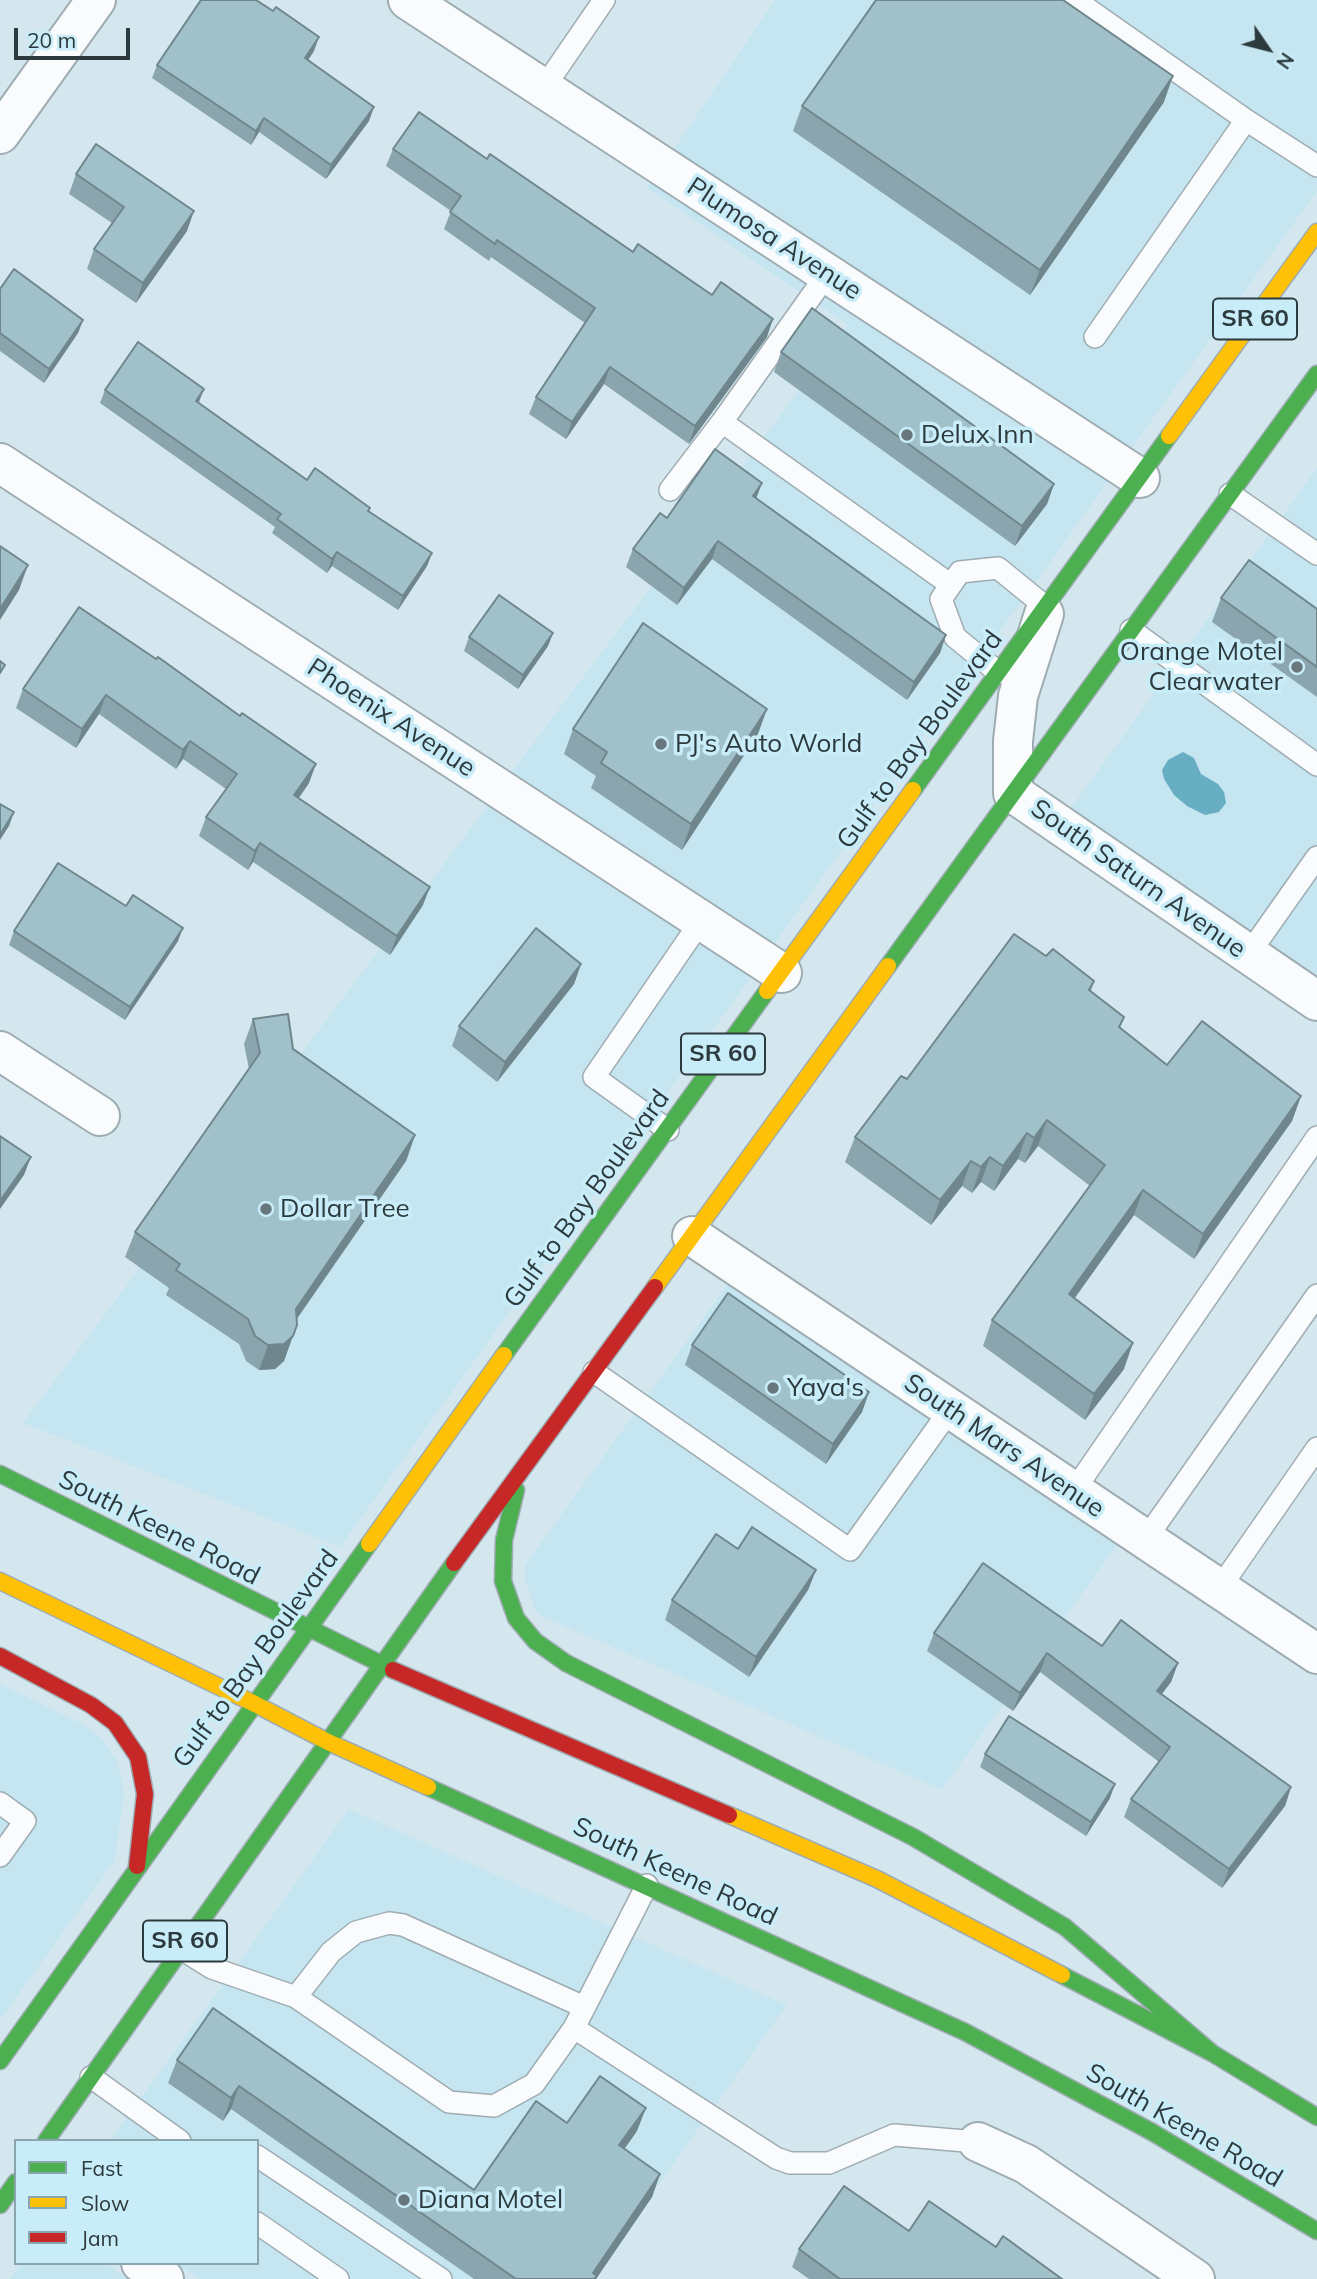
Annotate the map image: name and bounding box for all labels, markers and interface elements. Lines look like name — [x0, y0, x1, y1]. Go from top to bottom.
scale bar — [18, 14, 133, 58]
north arrow — [1233, 14, 1303, 84]
text: 20 m — [27, 27, 76, 53]
text: N — [1271, 48, 1299, 74]
street label: Plumosa Avenue — [681, 171, 867, 307]
road number: SR 60 — [1213, 298, 1297, 340]
place label: Delux Inn — [921, 419, 1034, 451]
marker: Delux Inn — [899, 427, 915, 443]
street label: Gulf to Bay Boulevard — [830, 625, 1010, 855]
place label: Orange Motel Clearwater — [1120, 636, 1283, 698]
street label: Phoenix Avenue — [301, 652, 481, 784]
marker: Orange Motel Clearwater — [1289, 659, 1305, 675]
place label: PJ's Auto World — [675, 728, 862, 760]
marker: PJ's Auto World — [653, 736, 669, 752]
street label: South Saturn Avenue — [1025, 793, 1251, 965]
road number: SR 60 — [681, 1034, 765, 1074]
street label: Gulf to Bay Boulevard — [497, 1084, 677, 1314]
place label: Dollar Tree — [280, 1193, 410, 1225]
marker: Dollar Tree — [258, 1201, 274, 1217]
street label: South Mars Avenue — [898, 1367, 1110, 1525]
place label: Yaya's — [787, 1372, 864, 1404]
marker: Yaya's — [765, 1380, 781, 1396]
street label: South Keene Road — [53, 1464, 265, 1592]
street label: Gulf to Bay Boulevard — [166, 1544, 346, 1774]
street label: South Keene Road — [568, 1811, 782, 1933]
road number: SR 60 — [143, 1920, 227, 1962]
street label: South Keene Road — [1080, 2057, 1288, 2195]
legend — [14, 2139, 259, 2265]
text: Fast — [81, 2155, 123, 2181]
place label: Diana Motel — [418, 2184, 563, 2216]
text: Slow — [81, 2190, 129, 2216]
marker: Diana Motel — [396, 2192, 412, 2208]
text: Jam — [81, 2225, 119, 2251]

